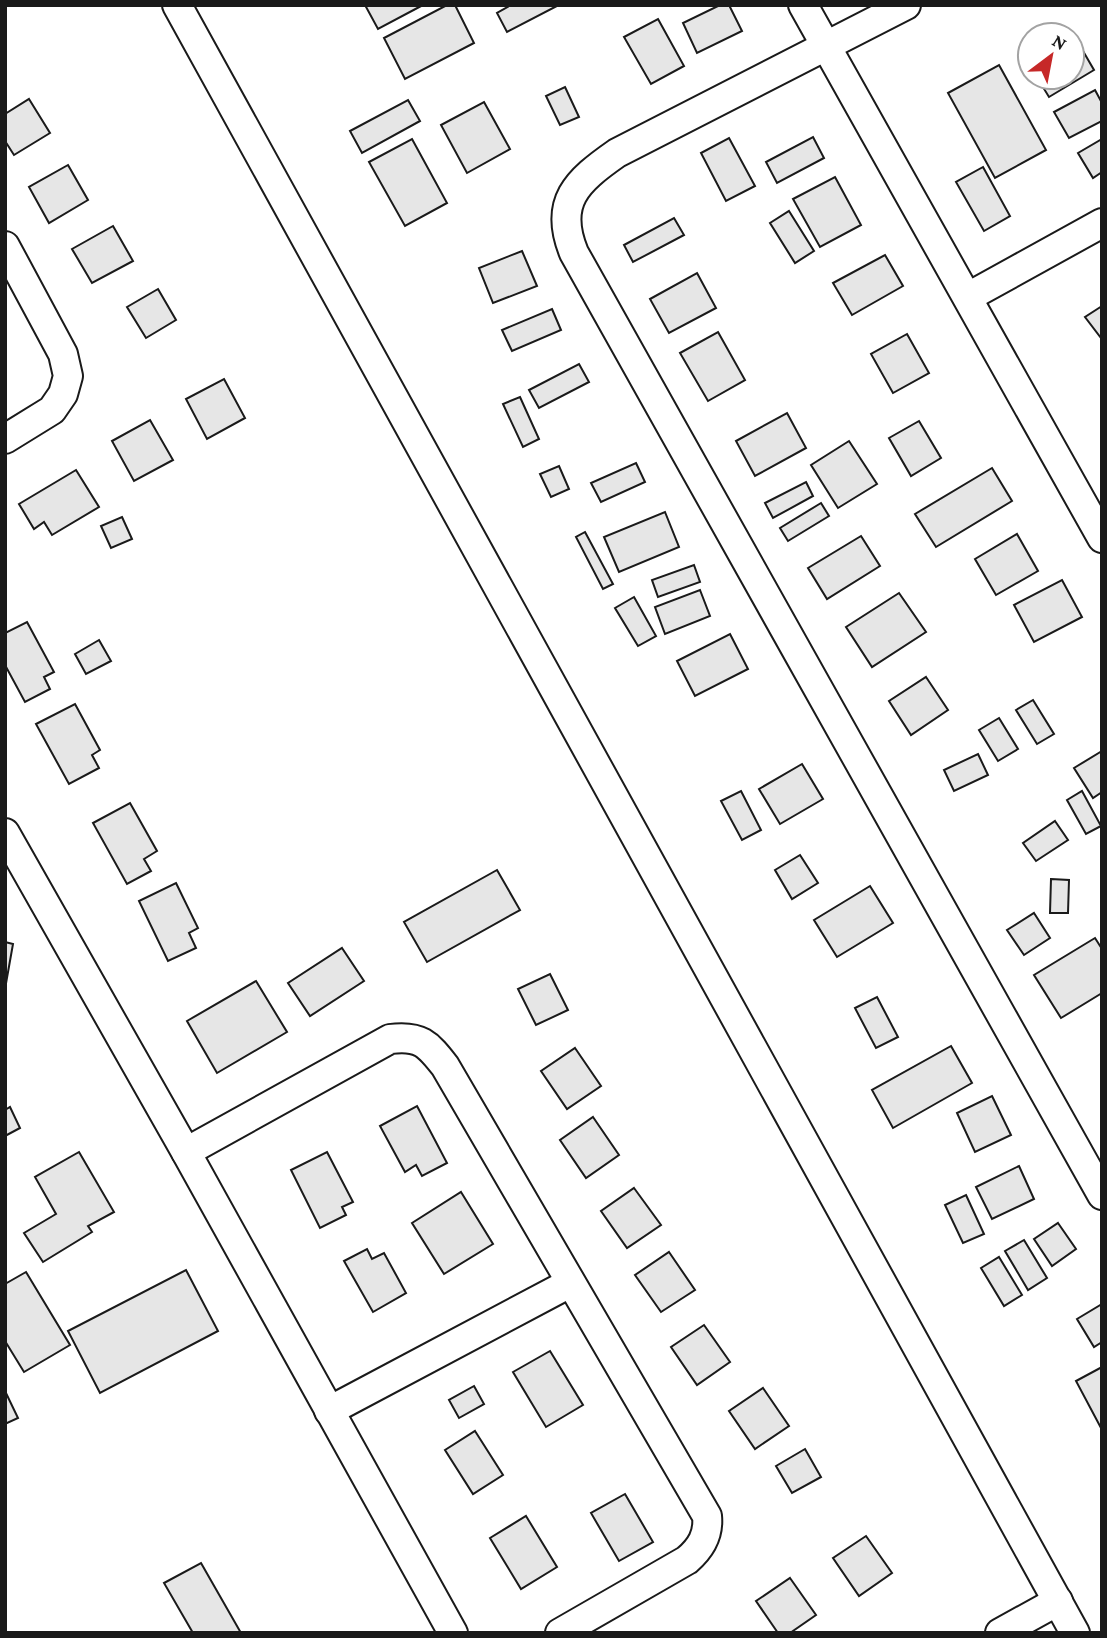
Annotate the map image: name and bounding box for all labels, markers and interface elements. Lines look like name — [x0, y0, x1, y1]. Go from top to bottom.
north arrow — [1016, 21, 1086, 91]
text: N — [1049, 30, 1071, 54]

